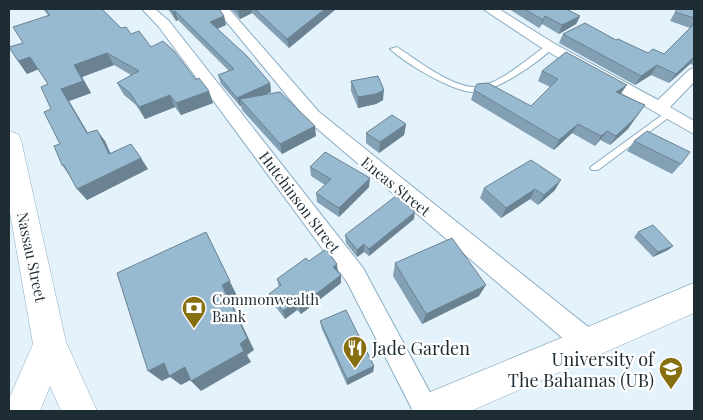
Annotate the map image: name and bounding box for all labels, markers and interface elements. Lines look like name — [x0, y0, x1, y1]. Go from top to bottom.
street label: Hutchinson Street — [255, 147, 345, 258]
street label: Eneas Street — [357, 152, 435, 221]
street label: Nassau Street — [13, 210, 51, 304]
place label: Commonwealth Bank — [212, 289, 319, 326]
bank icon: Commonwealth Bank — [181, 295, 207, 329]
restaurant icon: Jade Garden — [342, 335, 368, 369]
place label: Jade Garden — [371, 336, 470, 360]
place label: University of The Bahamas (UB) — [508, 347, 656, 392]
school or university icon: University of The Bahamas (UB) — [658, 356, 684, 390]

